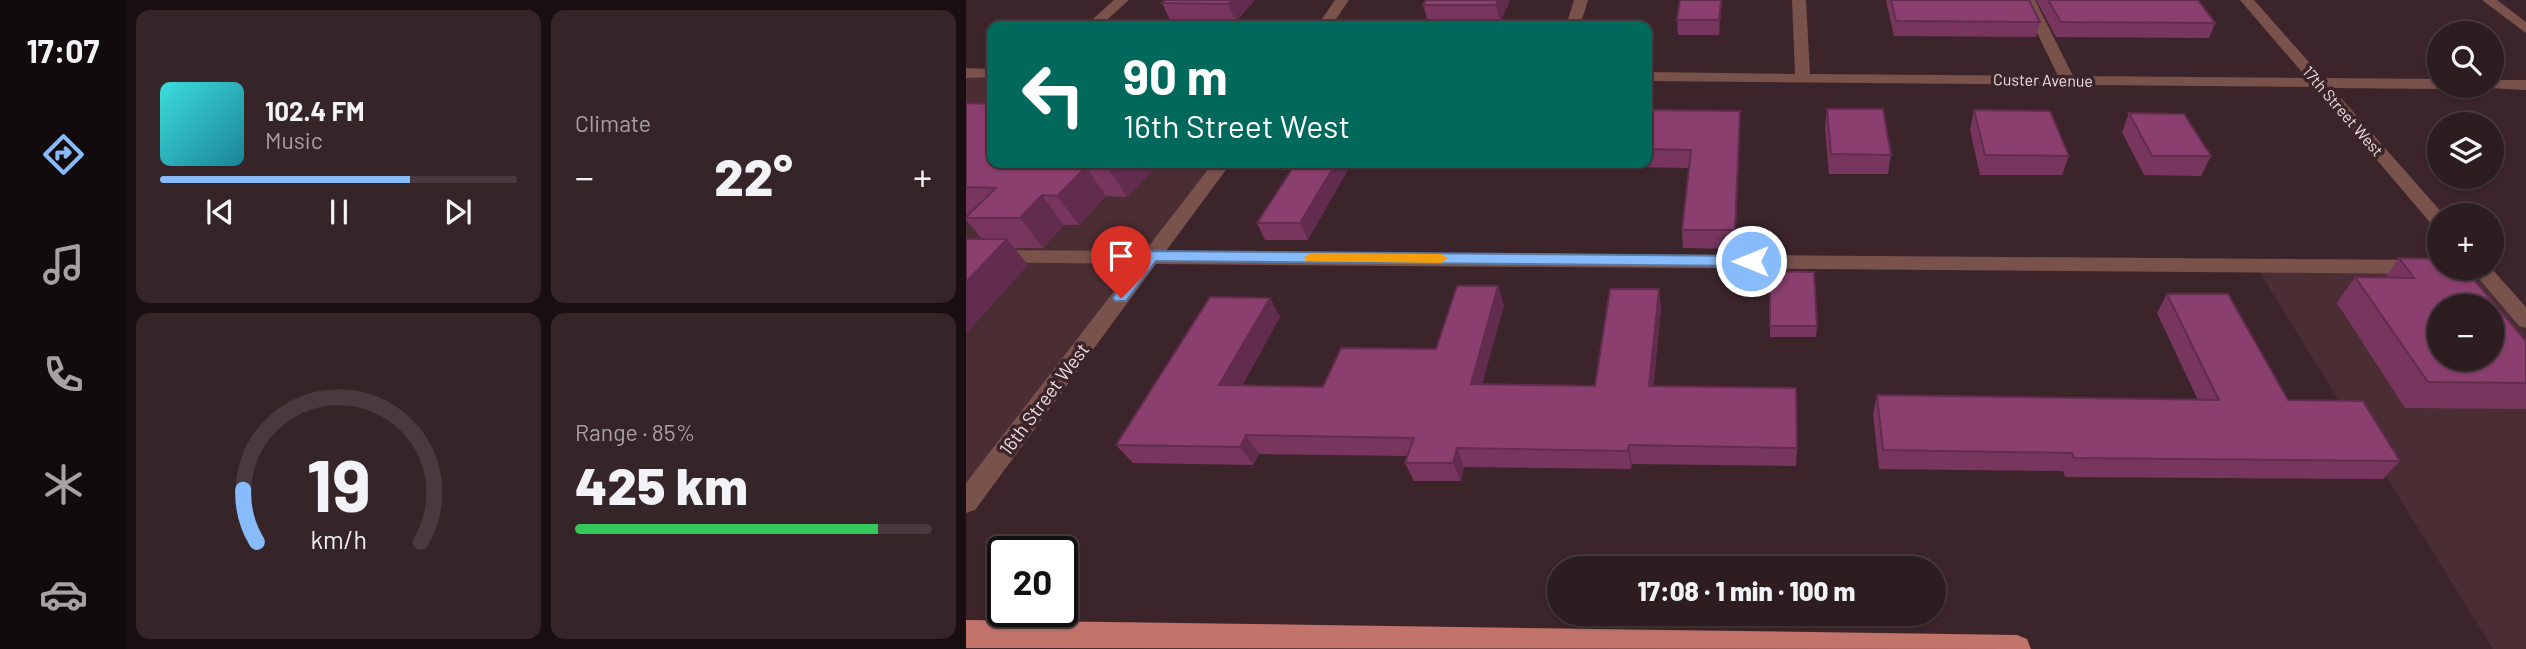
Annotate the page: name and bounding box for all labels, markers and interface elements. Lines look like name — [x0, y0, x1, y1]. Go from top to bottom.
map controls — [2427, 21, 2504, 371]
button: search — [2427, 21, 2504, 98]
text: 17:07 — [27, 31, 99, 69]
text: 90 m — [1123, 46, 1228, 105]
icon: left — [1008, 49, 1099, 140]
street label: 17th Street West — [2299, 62, 2388, 159]
street label: Custer Avenue — [1993, 69, 2093, 90]
text: 102.4 FM — [265, 95, 365, 126]
text: 16th Street West — [1123, 106, 1350, 144]
text: Climate — [575, 109, 651, 137]
button: layers — [2427, 112, 2504, 189]
text: Music — [265, 126, 323, 154]
icon: directions — [39, 130, 88, 179]
text: 22° — [714, 144, 793, 206]
text: − — [575, 153, 594, 199]
text: + — [913, 153, 932, 199]
icon: previous — [201, 193, 239, 231]
icon: pause — [320, 193, 358, 231]
icon: next — [439, 193, 477, 231]
button: + — [2427, 203, 2504, 280]
position arrow — [1714, 224, 1788, 298]
pin — [1091, 226, 1151, 298]
icon: arrive — [1102, 237, 1140, 275]
icon: music — [39, 240, 88, 289]
button: − — [2427, 294, 2504, 371]
street label: 16th Street West — [994, 338, 1093, 459]
icon: phone — [39, 350, 88, 399]
text: Range · 85% — [575, 418, 695, 446]
text: 19 — [306, 439, 371, 527]
text: 425 km — [575, 453, 748, 515]
icon: climate — [39, 460, 88, 509]
text: km/h — [310, 524, 367, 554]
speed limit sign: 20 — [987, 536, 1078, 627]
icon: car — [39, 570, 88, 619]
text: 17:08 · 1 min · 100 m — [1638, 575, 1855, 606]

